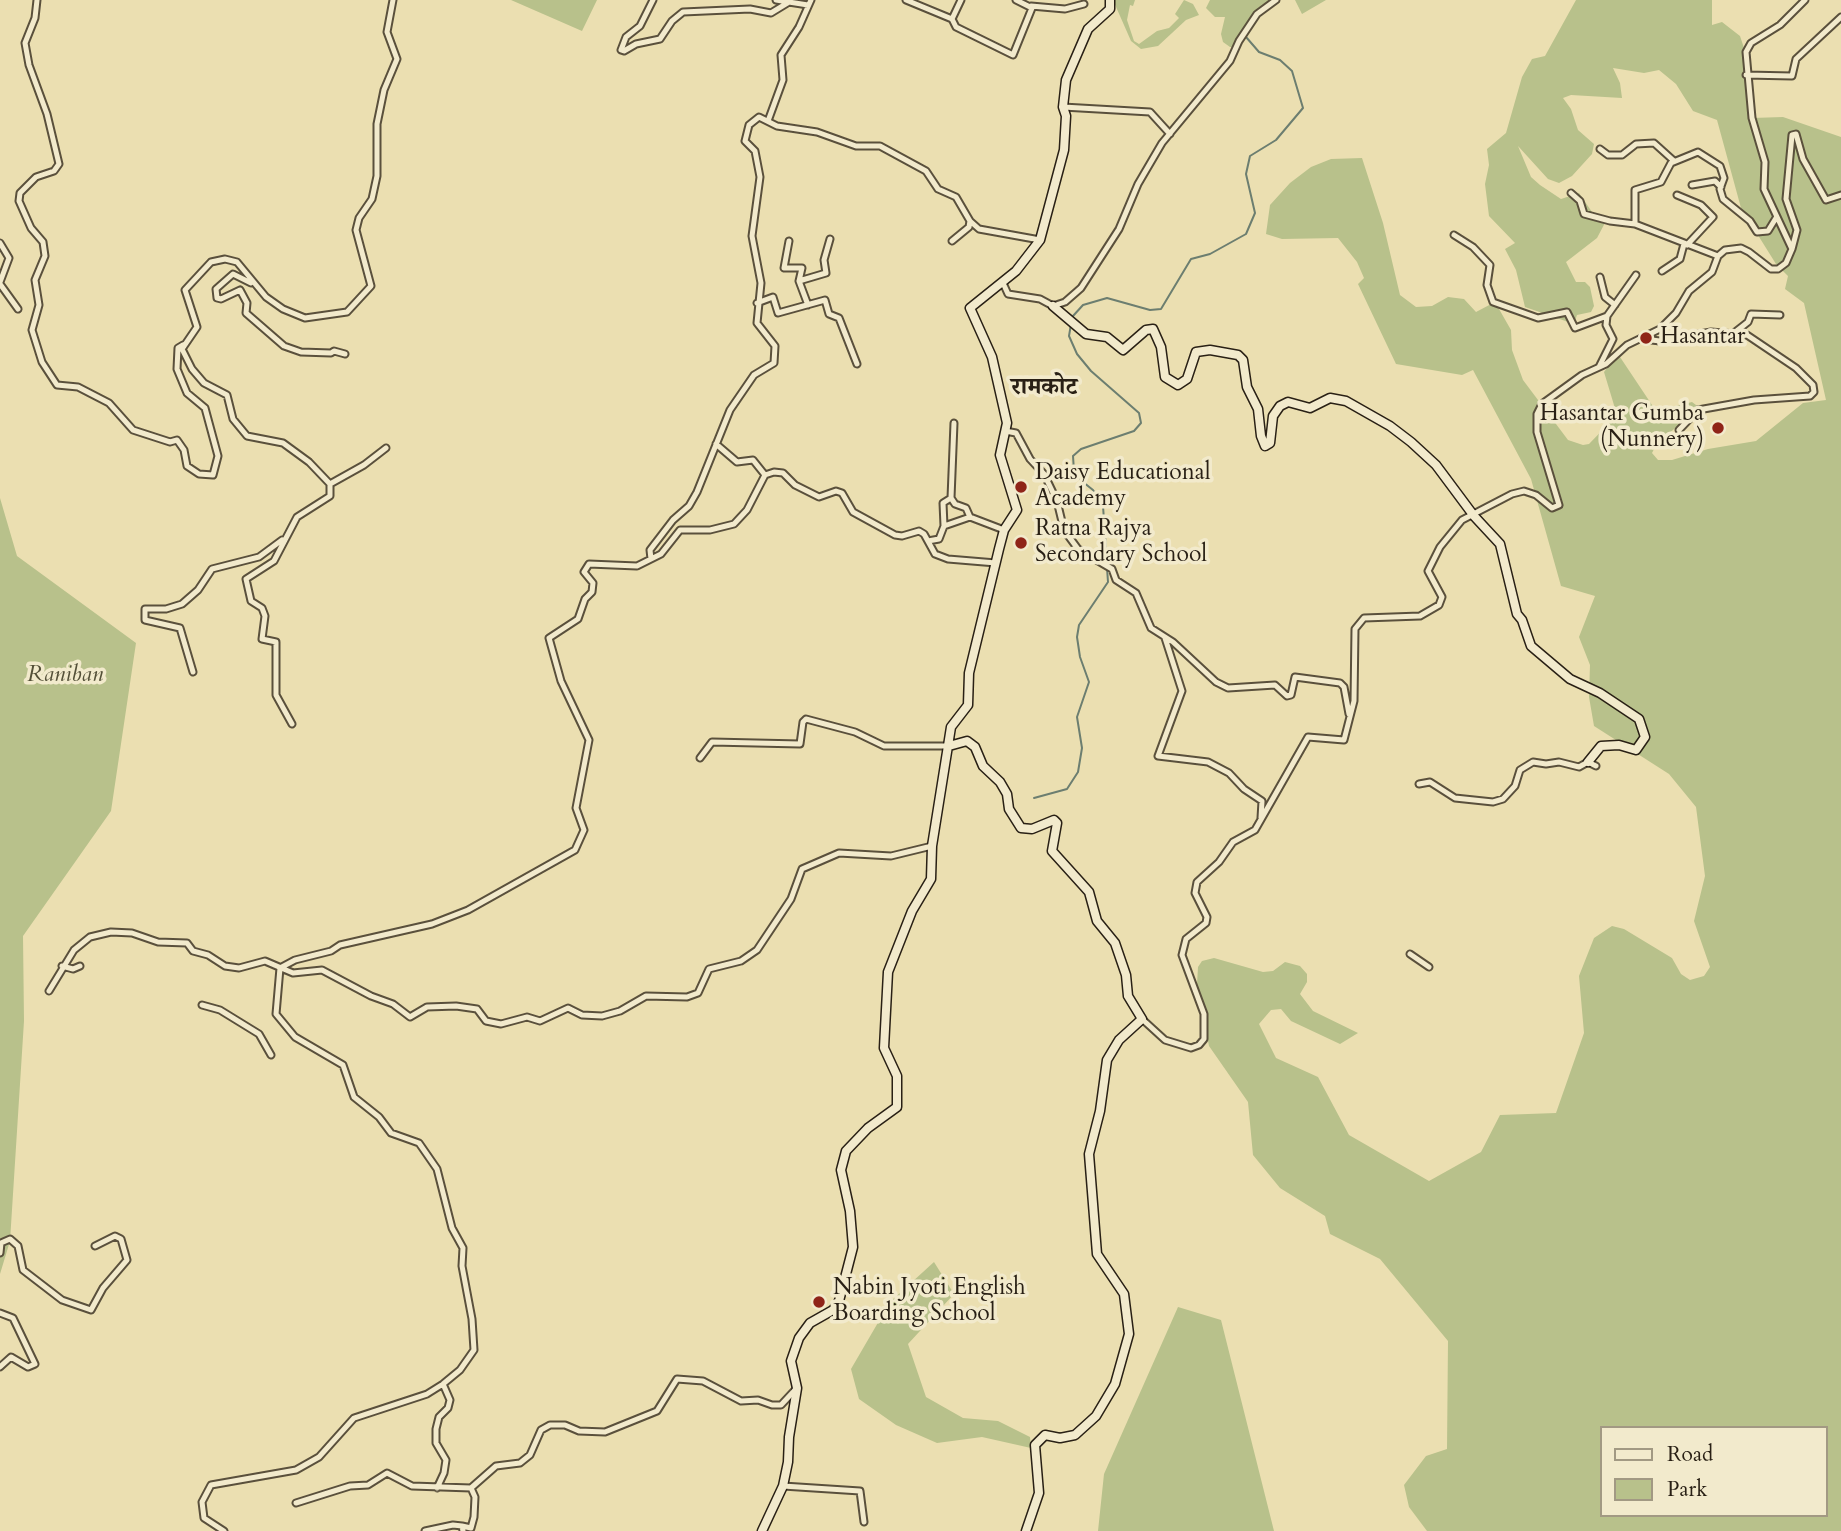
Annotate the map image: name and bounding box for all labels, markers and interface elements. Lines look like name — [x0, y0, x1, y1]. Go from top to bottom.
place label: Hasantar — [1660, 324, 1745, 352]
marker: Hasantar — [1638, 330, 1654, 346]
district label: रामकोट — [1011, 374, 1077, 402]
place label: Hasantar Gumba (Nunnery) — [1540, 401, 1704, 455]
marker: Hasantar Gumba (Nunnery) — [1710, 420, 1726, 436]
place label: Daisy Educational Academy — [1035, 460, 1211, 514]
marker: Daisy Educational Academy — [1013, 479, 1029, 495]
place label: Ratna Rajya Secondary School — [1035, 516, 1207, 570]
marker: Ratna Rajya Secondary School — [1013, 535, 1029, 551]
park label: Raniban — [27, 662, 103, 690]
place label: Nabin Jyoti English Boarding School — [833, 1275, 1026, 1329]
marker: Nabin Jyoti English Boarding School — [811, 1294, 827, 1310]
legend — [1600, 1426, 1827, 1517]
text: Road — [1667, 1440, 1713, 1469]
text: Park — [1667, 1475, 1707, 1504]

